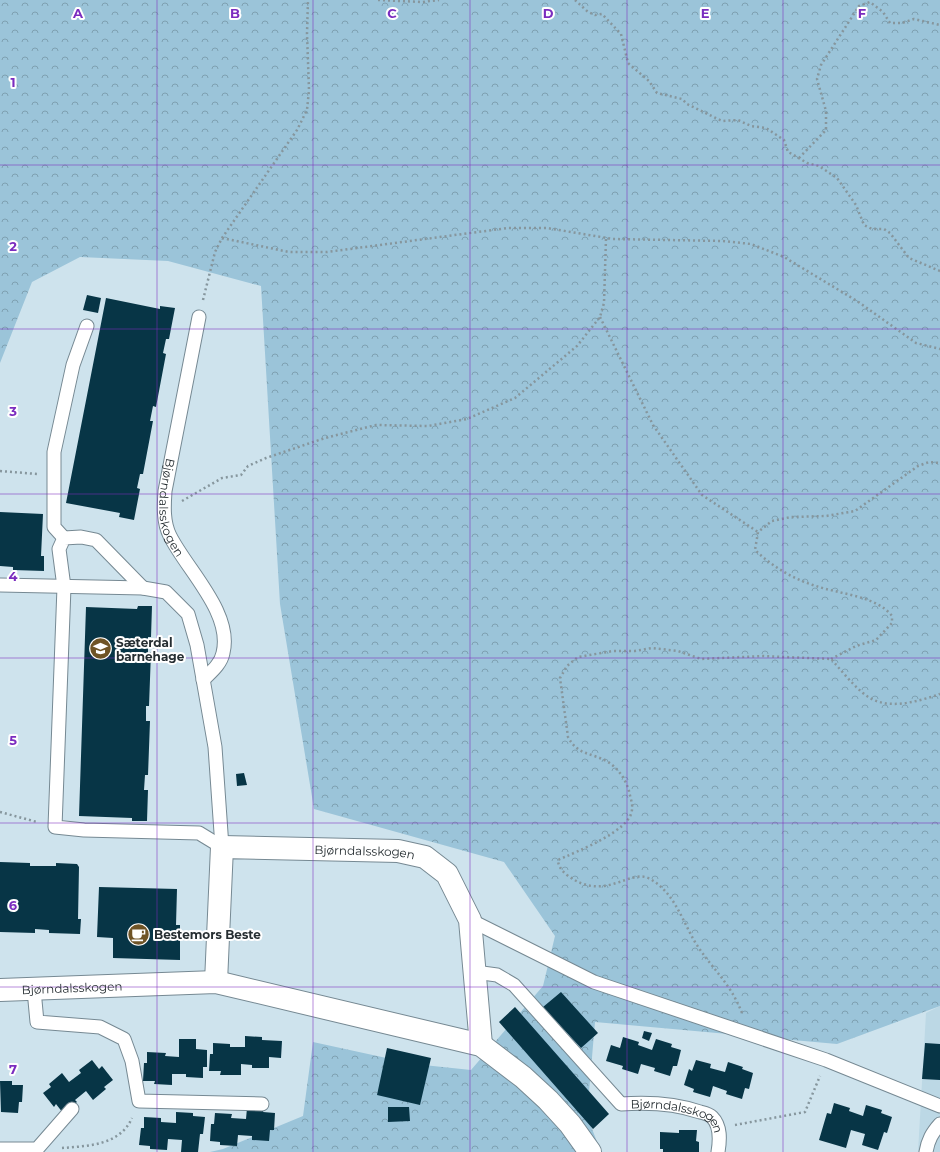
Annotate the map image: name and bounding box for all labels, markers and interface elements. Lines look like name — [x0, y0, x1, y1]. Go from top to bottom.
text: A — [72, 5, 84, 21]
text: B — [230, 5, 240, 21]
text: C — [387, 5, 397, 21]
text: D — [543, 5, 554, 21]
text: E — [701, 5, 710, 21]
text: F — [858, 5, 866, 21]
text: 1 — [10, 74, 16, 90]
text: 2 — [9, 238, 17, 254]
text: 3 — [8, 403, 17, 419]
street label: Bjørndalsskogen — [157, 457, 188, 559]
text: 4 — [9, 568, 18, 584]
place label: Sæterdal barnehage — [116, 635, 185, 664]
school or university icon: Sæterdal barnehage — [88, 636, 114, 662]
text: 5 — [9, 732, 17, 748]
street label: Bjørndalsskogen — [314, 842, 417, 862]
text: 6 — [9, 897, 18, 913]
cafe icon: Bestemors Beste — [126, 921, 152, 947]
place label: Bestemors Beste — [154, 927, 261, 942]
street label: Bjørndalsskogen — [21, 978, 123, 997]
text: 7 — [9, 1061, 17, 1077]
street label: Bjørndalsskogen — [630, 1096, 727, 1134]

